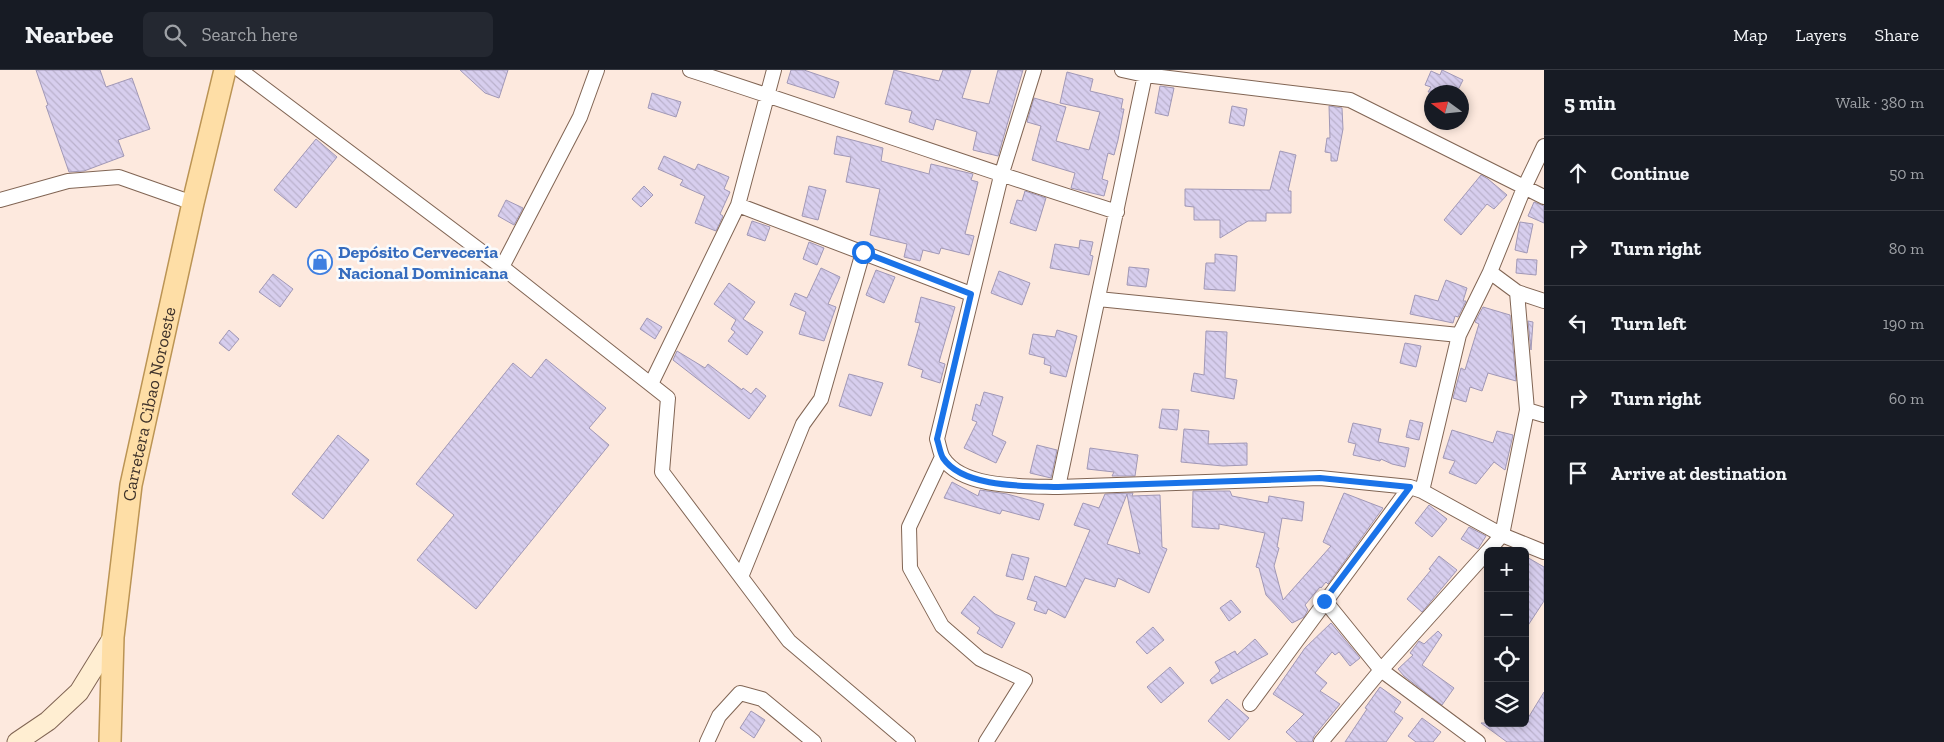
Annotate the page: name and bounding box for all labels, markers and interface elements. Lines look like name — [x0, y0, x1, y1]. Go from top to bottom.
search box — [143, 12, 493, 57]
text: Nearbee — [25, 20, 113, 49]
icon: search — [161, 21, 189, 49]
text: Search here — [201, 23, 298, 46]
text: Map — [1733, 24, 1768, 46]
text: Layers — [1796, 24, 1847, 46]
text: Share — [1875, 24, 1919, 46]
north arrow — [1424, 85, 1469, 130]
text: 5 min — [1564, 90, 1616, 115]
text: Walk · 380 m — [1836, 93, 1924, 112]
icon: ahead — [1564, 159, 1592, 187]
text: Continue — [1611, 162, 1689, 185]
text: 50 m — [1889, 164, 1924, 183]
icon: right — [1564, 234, 1592, 262]
text: Turn right — [1611, 237, 1701, 260]
text: 80 m — [1889, 239, 1924, 258]
place label: Depósito Cervecería Nacional Dominicana — [338, 241, 508, 284]
route start — [852, 241, 875, 264]
shop icon: Depósito Cervecería Nacional Dominicana — [307, 249, 333, 275]
street label: Carretera Cibao Noroeste — [118, 305, 181, 502]
icon: left — [1564, 309, 1592, 337]
text: Turn left — [1611, 312, 1686, 335]
text: 190 m — [1883, 314, 1924, 333]
icon: right — [1564, 384, 1592, 412]
text: Turn right — [1611, 387, 1701, 410]
text: 60 m — [1889, 389, 1924, 408]
icon: arrive — [1564, 459, 1592, 487]
text: Arrive at destination — [1611, 462, 1787, 485]
map controls — [1484, 547, 1529, 727]
button: + — [1484, 547, 1529, 592]
route end — [1313, 590, 1336, 613]
button: − — [1484, 592, 1529, 637]
button: locate — [1484, 637, 1529, 682]
button: layers — [1484, 682, 1529, 727]

